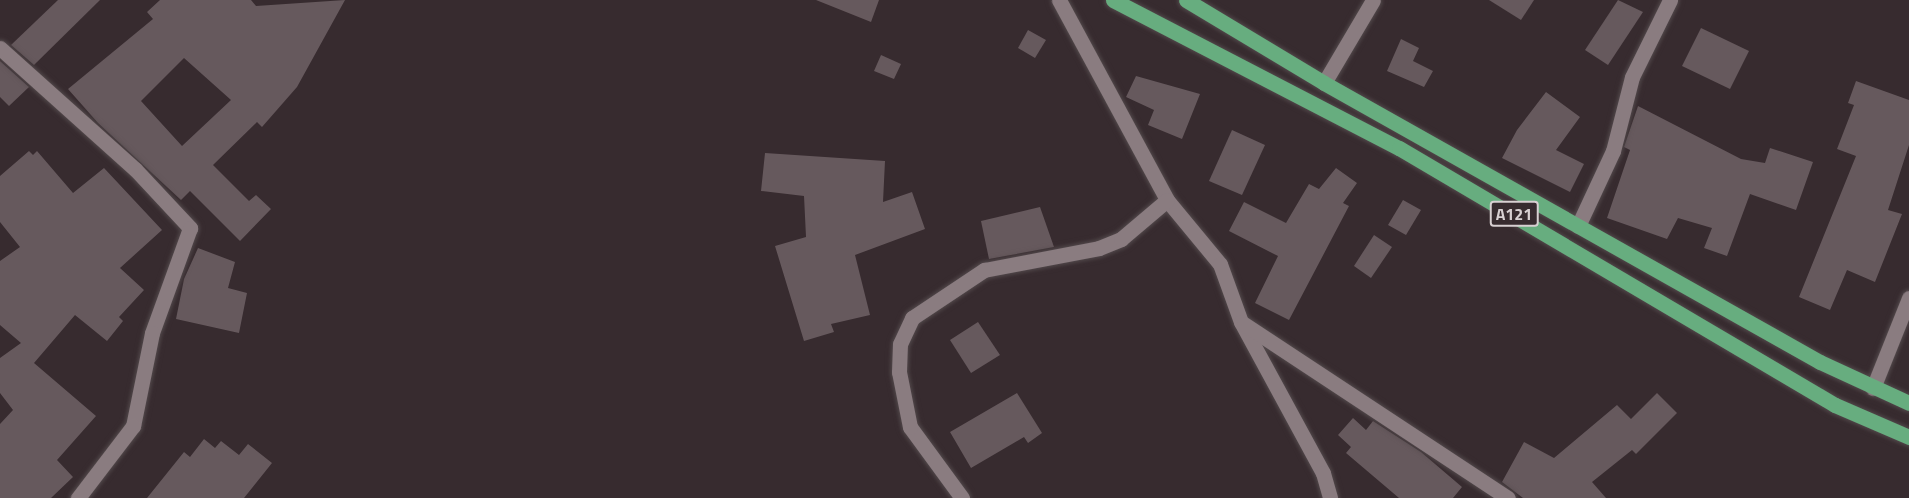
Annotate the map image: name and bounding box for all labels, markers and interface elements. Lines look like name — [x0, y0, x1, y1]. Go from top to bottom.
road number: A121 — [1488, 201, 1540, 227]

